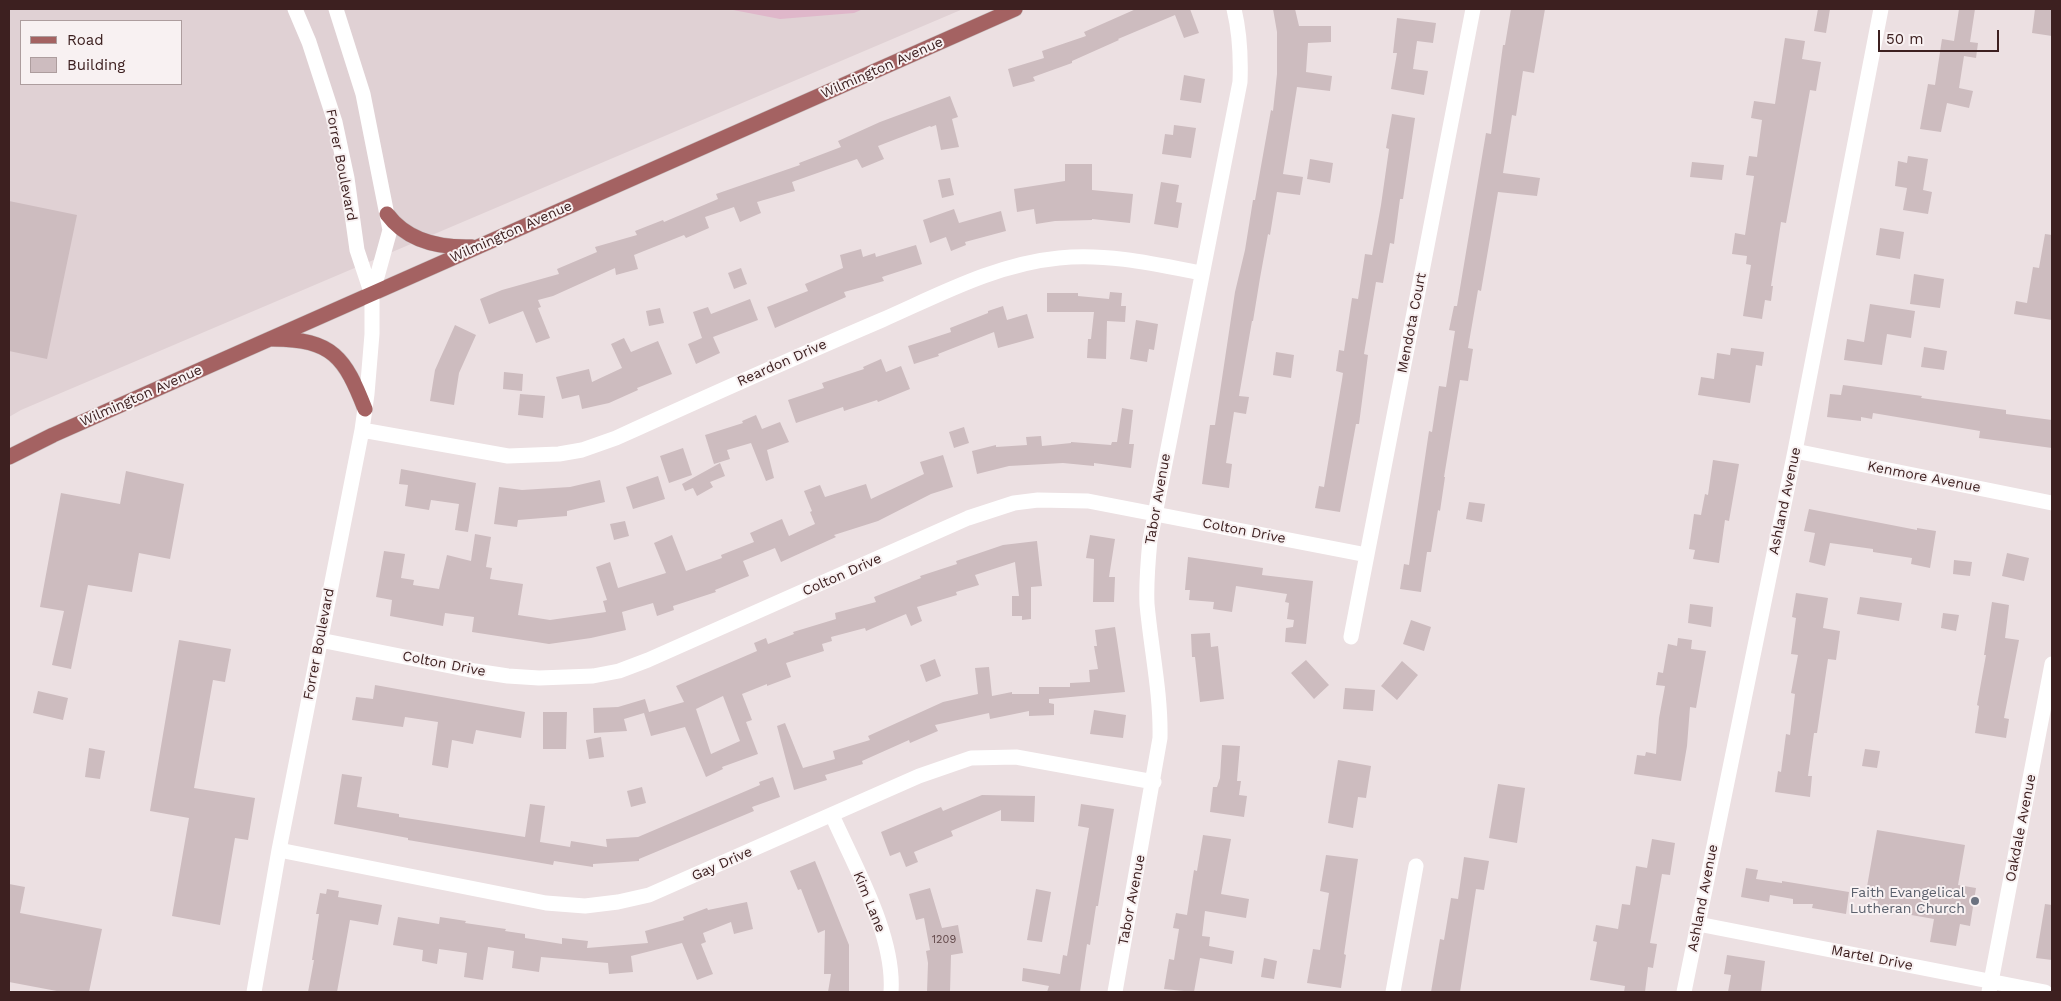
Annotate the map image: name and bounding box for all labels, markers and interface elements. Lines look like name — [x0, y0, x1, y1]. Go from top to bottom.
legend — [20, 20, 182, 85]
scale bar — [1881, 20, 2002, 52]
text: 50 m — [1886, 30, 1923, 48]
text: Road — [67, 31, 104, 49]
street label: Wilmington Avenue — [818, 34, 946, 102]
text: Building — [67, 56, 125, 74]
street label: Forrer Boulevard — [322, 108, 360, 222]
street label: Wilmington Avenue — [447, 198, 575, 266]
street label: Mendota Court — [1394, 271, 1430, 375]
street label: Reardon Drive — [735, 336, 829, 390]
street label: Wilmington Avenue — [77, 362, 205, 430]
street label: Ashland Avenue — [1765, 446, 1805, 556]
street label: Tabor Avenue — [1142, 452, 1174, 546]
street label: Kenmore Avenue — [1866, 458, 1982, 496]
street label: Colton Drive — [1201, 515, 1287, 547]
street label: Colton Drive — [800, 550, 884, 600]
street label: Forrer Boulevard — [300, 587, 338, 701]
street label: Colton Drive — [401, 648, 487, 680]
street label: Oakdale Avenue — [2002, 773, 2040, 883]
street label: Gay Drive — [689, 843, 755, 885]
street label: Ashland Avenue — [1684, 843, 1722, 953]
street label: Tabor Avenue — [1115, 853, 1149, 947]
street label: Kim Lane — [849, 869, 889, 935]
place label: Faith Evangelical Lutheran Church — [1850, 885, 1965, 918]
marker: Faith Evangelical Lutheran Church — [1969, 895, 1981, 907]
house number: 1209 — [932, 933, 956, 947]
street label: Martel Drive — [1830, 942, 1914, 974]

